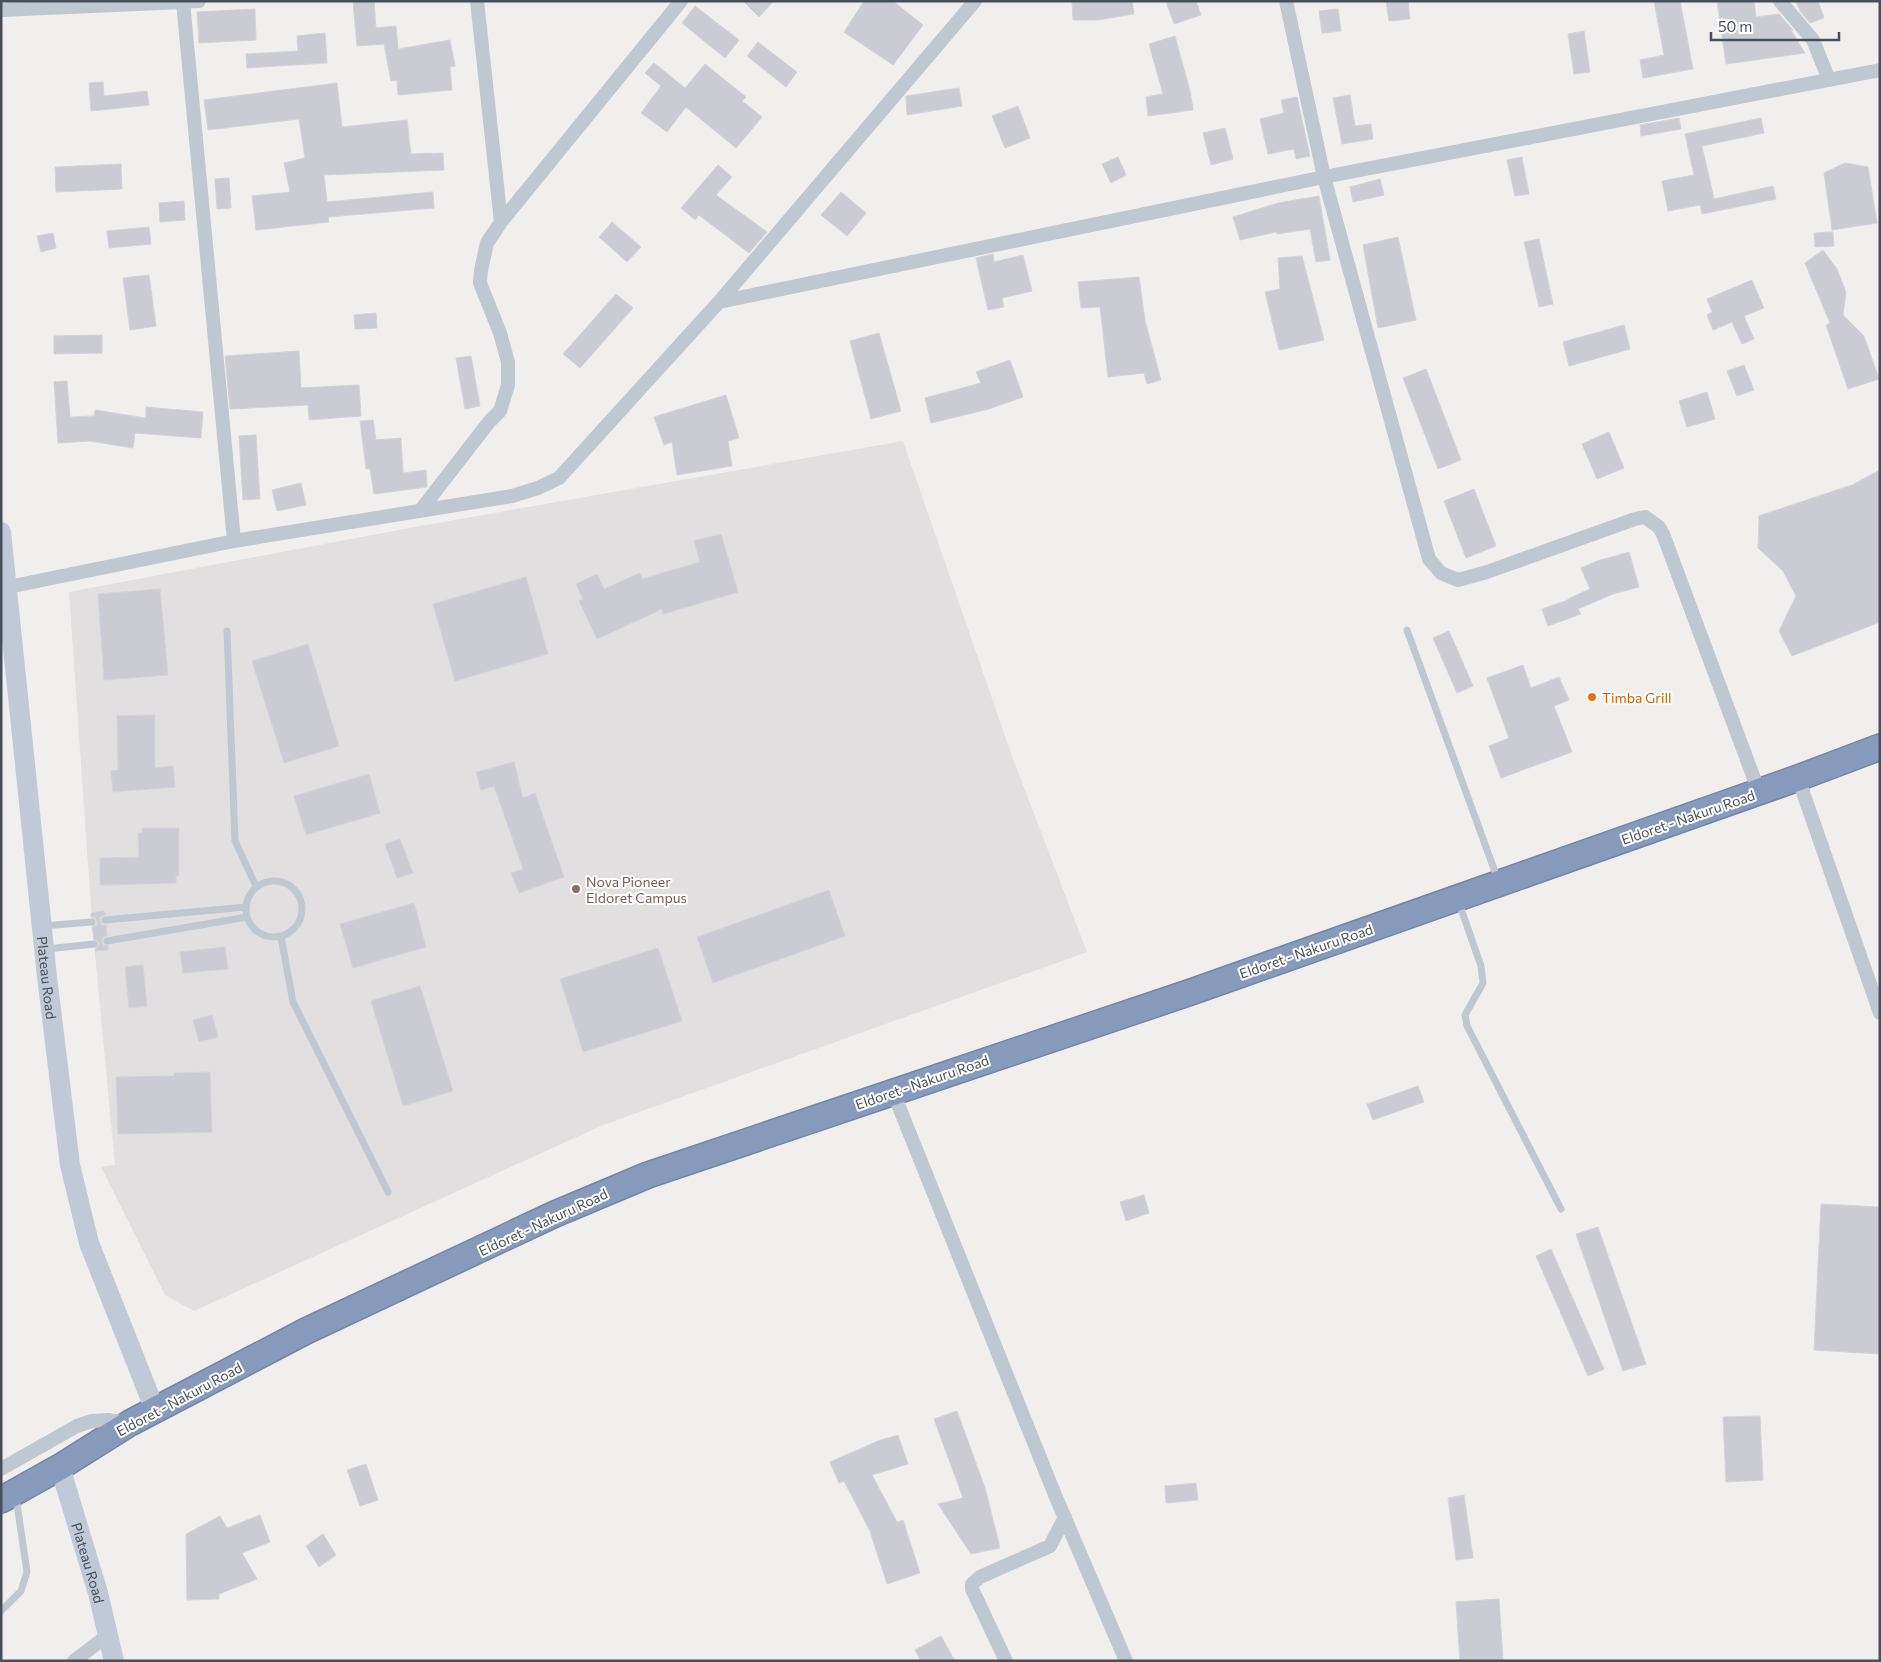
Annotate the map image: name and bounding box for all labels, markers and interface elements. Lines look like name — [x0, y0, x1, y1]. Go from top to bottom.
scale bar — [1711, 10, 1838, 42]
text: 50 m — [1718, 17, 1752, 35]
place label: Timba Grill — [1602, 689, 1672, 706]
marker: Timba Grill — [1586, 691, 1598, 703]
street label: Eldoret - Nakuru Road — [1619, 786, 1757, 848]
place label: Nova Pioneer Eldoret Campus — [586, 873, 687, 906]
marker: Nova Pioneer Eldoret Campus — [570, 883, 582, 895]
street label: Eldoret - Nakuru Road — [1237, 920, 1375, 982]
street label: Plateau Road — [34, 935, 61, 1020]
street label: Eldoret - Nakuru Road — [853, 1051, 991, 1113]
street label: Eldoret - Nakuru Road — [476, 1185, 610, 1259]
street label: Eldoret - Nakuru Road — [113, 1359, 245, 1439]
street label: Plateau Road — [69, 1520, 109, 1605]

